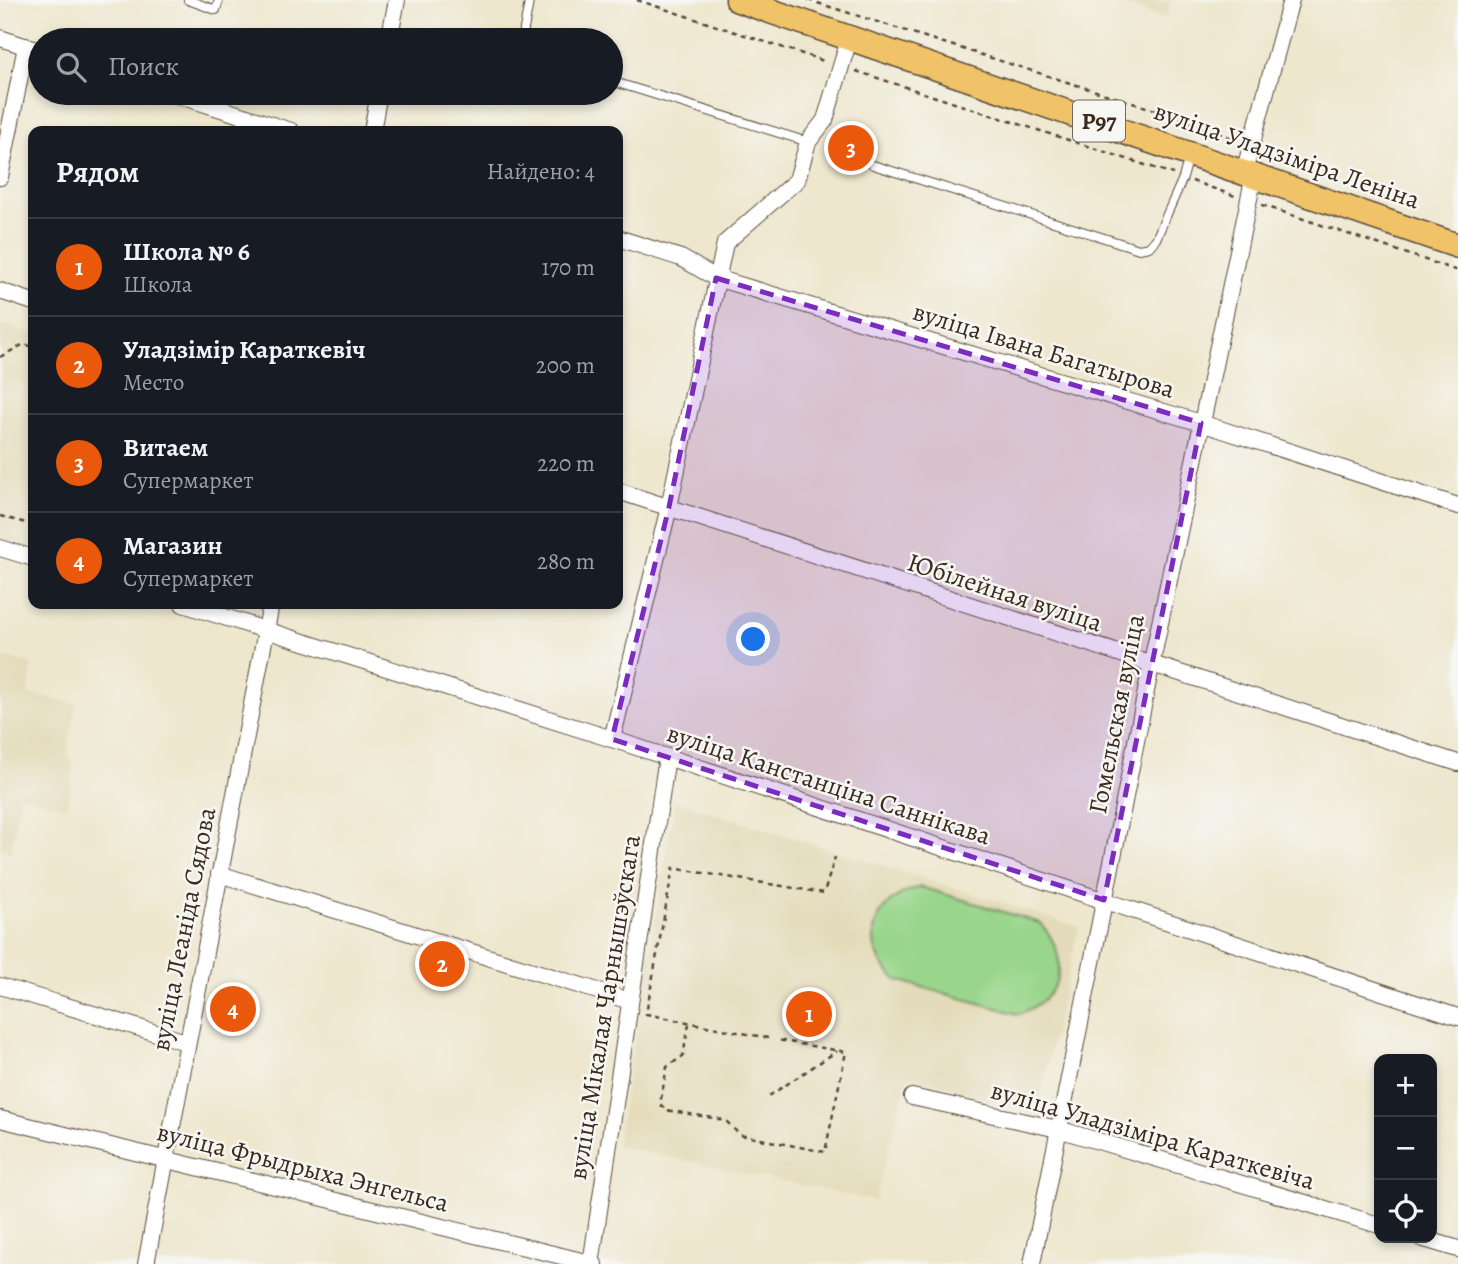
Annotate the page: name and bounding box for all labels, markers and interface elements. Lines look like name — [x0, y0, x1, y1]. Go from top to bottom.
search box — [28, 28, 623, 105]
icon: search — [52, 48, 90, 86]
text: Поиск — [108, 49, 179, 84]
street label: вуліца Уладзіміра Леніна — [1149, 94, 1424, 217]
road number: Р97 — [1073, 100, 1125, 141]
pin: 3 — [828, 122, 874, 174]
text: Рядом — [56, 152, 139, 192]
text: Найдено: 4 — [487, 156, 595, 187]
text: Школа № 6 — [123, 234, 250, 269]
text: 1 — [75, 252, 83, 283]
text: 170 m — [542, 252, 595, 283]
text: Школа — [123, 269, 192, 300]
street label: вуліца Івана Багатырова — [909, 294, 1179, 407]
text: Уладзімір Караткевіч — [123, 332, 366, 367]
text: 2 — [73, 350, 85, 381]
text: 200 m — [536, 350, 595, 381]
text: Место — [123, 367, 184, 398]
text: Витаем — [123, 430, 208, 465]
text: 3 — [74, 448, 84, 479]
text: 220 m — [537, 448, 595, 479]
text: Супермаркет — [123, 465, 254, 496]
text: Магазин — [123, 528, 223, 563]
street label: Юбілейная вуліца — [903, 545, 1107, 640]
text: 4 — [74, 546, 84, 577]
text: 280 m — [537, 546, 595, 577]
text: Супермаркет — [123, 563, 254, 594]
street label: Гомельская вуліца — [1080, 611, 1153, 817]
your location — [736, 622, 770, 656]
street label: вуліца Канстанціна Саннікава — [662, 716, 995, 853]
street label: вуліца Леаніда Сядова — [143, 804, 224, 1054]
street label: вуліца Мікалая Чарнышэўскага — [560, 832, 649, 1182]
pin: 2 — [419, 938, 465, 990]
pin: 4 — [210, 983, 256, 1035]
pin: 1 — [786, 988, 832, 1040]
map controls — [1374, 1054, 1437, 1243]
button: + — [1374, 1054, 1437, 1117]
street label: вуліца Уладзіміра Караткевіча — [987, 1072, 1319, 1199]
street label: вуліца Фрыдрыха Энгельса — [153, 1114, 452, 1221]
button: − — [1374, 1117, 1437, 1180]
button: locate — [1374, 1180, 1437, 1243]

